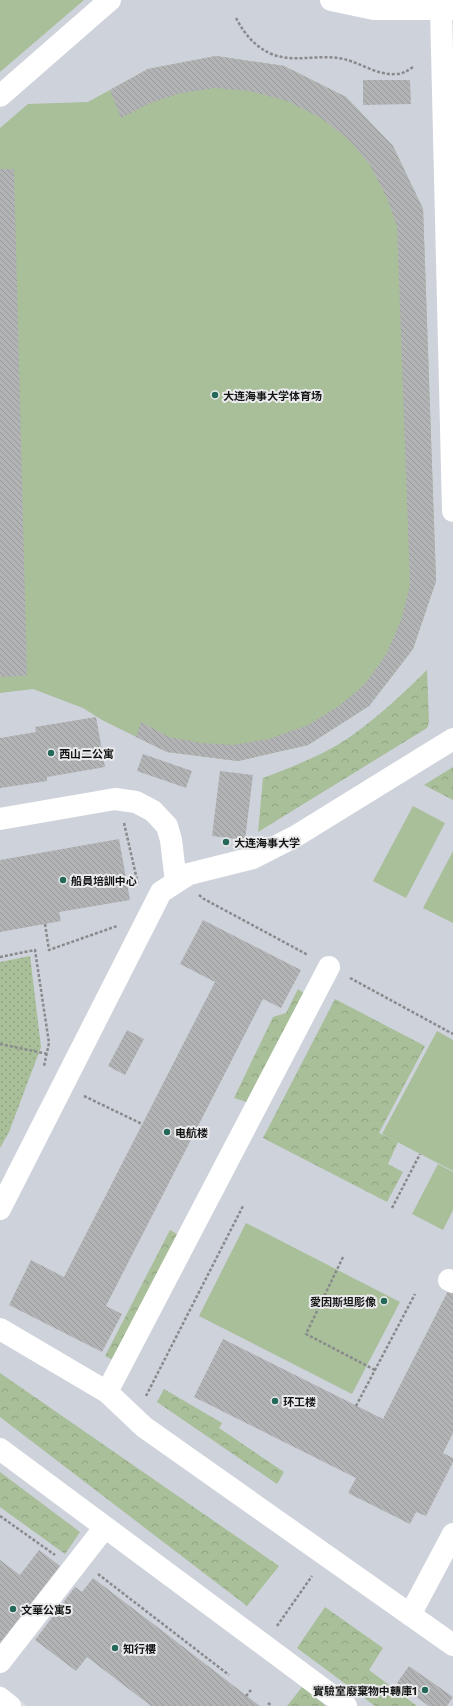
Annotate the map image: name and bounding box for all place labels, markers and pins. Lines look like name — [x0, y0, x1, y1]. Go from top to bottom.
place label: 大连海事大学体育场 — [223, 389, 322, 402]
marker: 大连海事大学体育场 — [210, 390, 220, 400]
place label: 西山二公寓 — [59, 747, 114, 760]
marker: 西山二公寓 — [46, 748, 56, 758]
place label: 大连海事大学 — [234, 836, 300, 849]
marker: 大连海事大学 — [221, 837, 231, 847]
place label: 船員培訓中心 — [71, 874, 137, 887]
marker: 船員培訓中心 — [58, 875, 68, 885]
place label: 电航楼 — [175, 1126, 208, 1139]
marker: 电航楼 — [162, 1127, 172, 1137]
place label: 愛因斯坦彫像 — [310, 1295, 376, 1308]
marker: 愛因斯坦彫像 — [379, 1296, 389, 1306]
place label: 环工楼 — [283, 1395, 316, 1408]
marker: 环工楼 — [270, 1396, 280, 1406]
place label: 文華公寓5 — [21, 1603, 71, 1616]
marker: 文華公寓5 — [8, 1604, 18, 1614]
place label: 知行樓 — [123, 1642, 156, 1655]
marker: 知行樓 — [110, 1643, 120, 1653]
place label: 實驗室廢棄物中轉庫1 — [313, 1684, 417, 1697]
marker: 實驗室廢棄物中轉庫1 — [420, 1685, 430, 1695]

